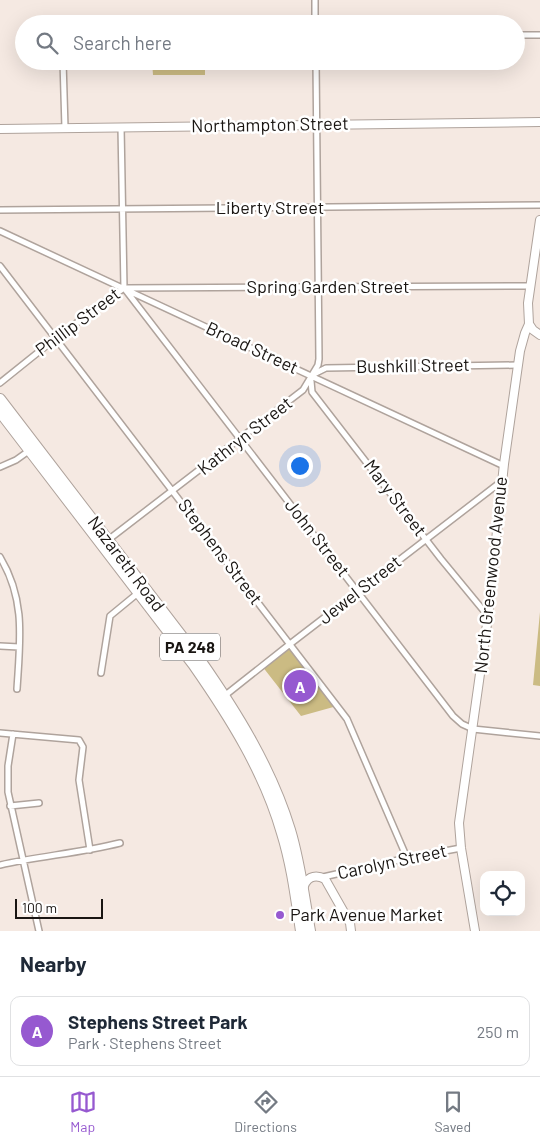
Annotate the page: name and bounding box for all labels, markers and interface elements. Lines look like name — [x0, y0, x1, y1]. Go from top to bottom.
search box — [15, 15, 525, 70]
icon: search — [33, 29, 61, 57]
text: Search here — [73, 31, 172, 54]
street label: Northampton Street — [191, 112, 349, 136]
street label: Liberty Street — [216, 196, 324, 218]
street label: Spring Garden Street — [247, 275, 409, 297]
street label: Phillip Street — [31, 282, 124, 360]
street label: Broad Street — [203, 316, 302, 378]
street label: Bushkill Street — [356, 353, 470, 377]
street label: Kathryn Street — [193, 391, 296, 479]
your location — [287, 453, 313, 479]
street label: Mary Street — [360, 455, 432, 540]
street label: North Greenwood Avenue — [469, 475, 511, 674]
street label: Stephens Street — [174, 494, 268, 609]
street label: John Street — [281, 494, 355, 581]
street label: Nazareth Road — [84, 511, 170, 616]
street label: Jewel Street — [314, 550, 405, 628]
road number: PA 248 — [160, 634, 220, 660]
pin: A — [284, 667, 316, 705]
street label: Carolyn Street — [335, 839, 448, 883]
map controls — [480, 871, 525, 916]
button: locate — [480, 871, 525, 916]
scale bar — [15, 896, 102, 919]
text: 100 m — [22, 899, 57, 916]
place label: Park Avenue Market — [290, 903, 443, 925]
marker: Park Avenue Market — [274, 909, 286, 921]
text: Nearby — [20, 951, 86, 976]
text: Stephens Street Park — [68, 1010, 248, 1033]
text: A — [32, 1022, 42, 1041]
text: 250 m — [477, 1022, 519, 1041]
text: Park · Stephens Street — [68, 1033, 222, 1052]
tab: Map — [69, 1088, 97, 1135]
tab: Directions — [234, 1088, 297, 1135]
tab: Saved — [434, 1088, 471, 1135]

